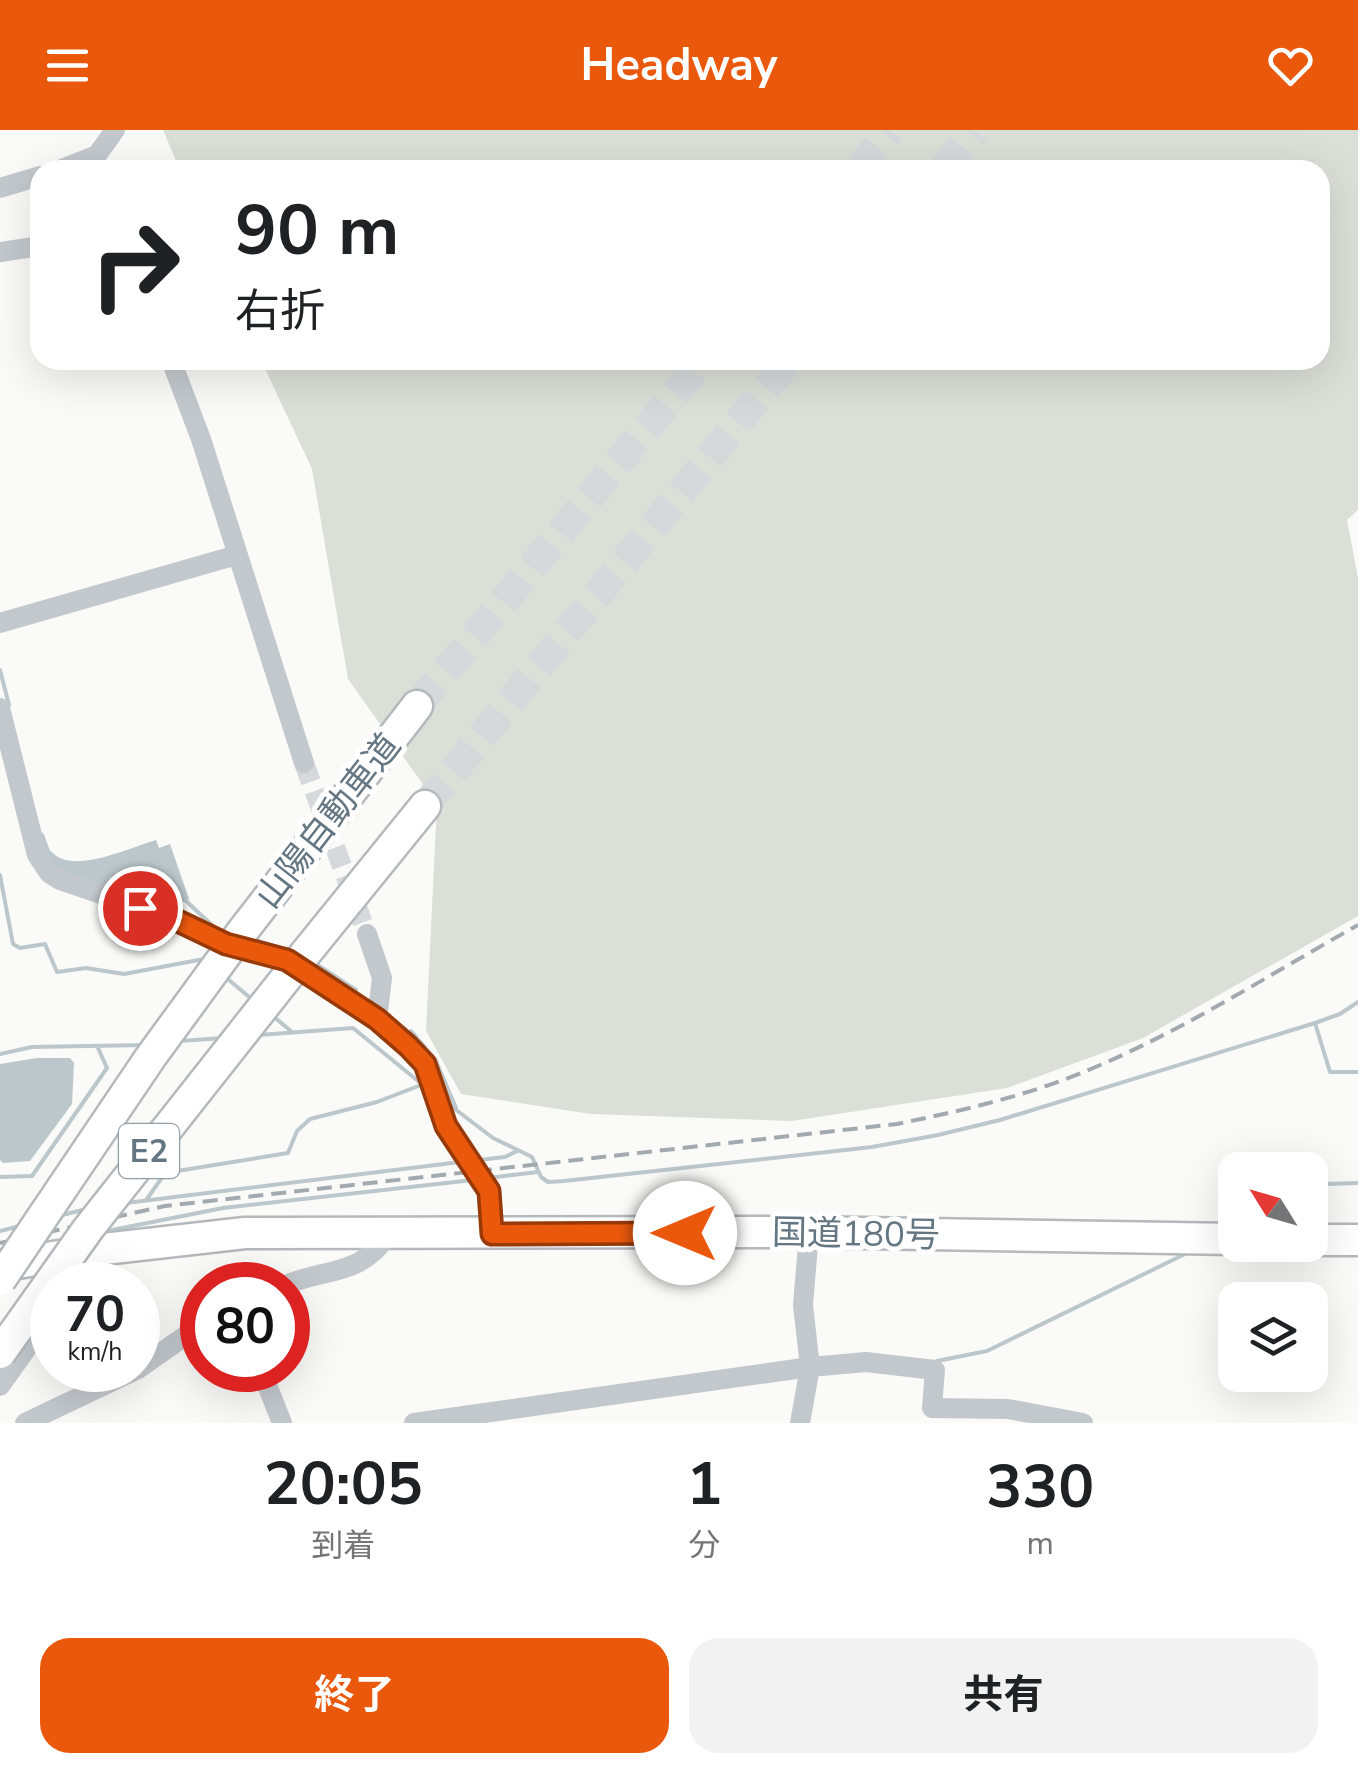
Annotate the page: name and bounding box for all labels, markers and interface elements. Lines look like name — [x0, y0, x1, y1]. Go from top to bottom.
text: Headway — [581, 35, 777, 96]
icon: menu — [40, 38, 95, 93]
icon: heart — [1263, 38, 1318, 93]
text: 90 m — [235, 183, 399, 279]
icon: right — [70, 200, 200, 330]
text: 右折 — [235, 281, 325, 342]
street label: 山陽自動車道 — [245, 724, 411, 918]
pin — [98, 866, 183, 951]
icon: arrive — [113, 881, 168, 936]
road number: E2 — [119, 1124, 179, 1178]
north arrow — [1218, 1152, 1328, 1262]
map controls — [1218, 1152, 1328, 1392]
position arrow — [633, 1181, 737, 1285]
street label: 国道180号 — [772, 1209, 940, 1259]
speed limit sign: 80 — [180, 1262, 310, 1392]
text: 70 — [65, 1280, 125, 1349]
button: layers — [1218, 1282, 1328, 1392]
text: km/h — [67, 1335, 123, 1369]
text: 20:05 — [264, 1443, 423, 1525]
text: 1 — [686, 1443, 722, 1525]
text: 330 — [986, 1446, 1094, 1528]
text: m — [1026, 1522, 1054, 1565]
text: 到着 — [311, 1524, 375, 1567]
text: 分 — [688, 1524, 720, 1567]
button: 終了 — [40, 1638, 669, 1753]
button: 共有 — [689, 1638, 1318, 1753]

